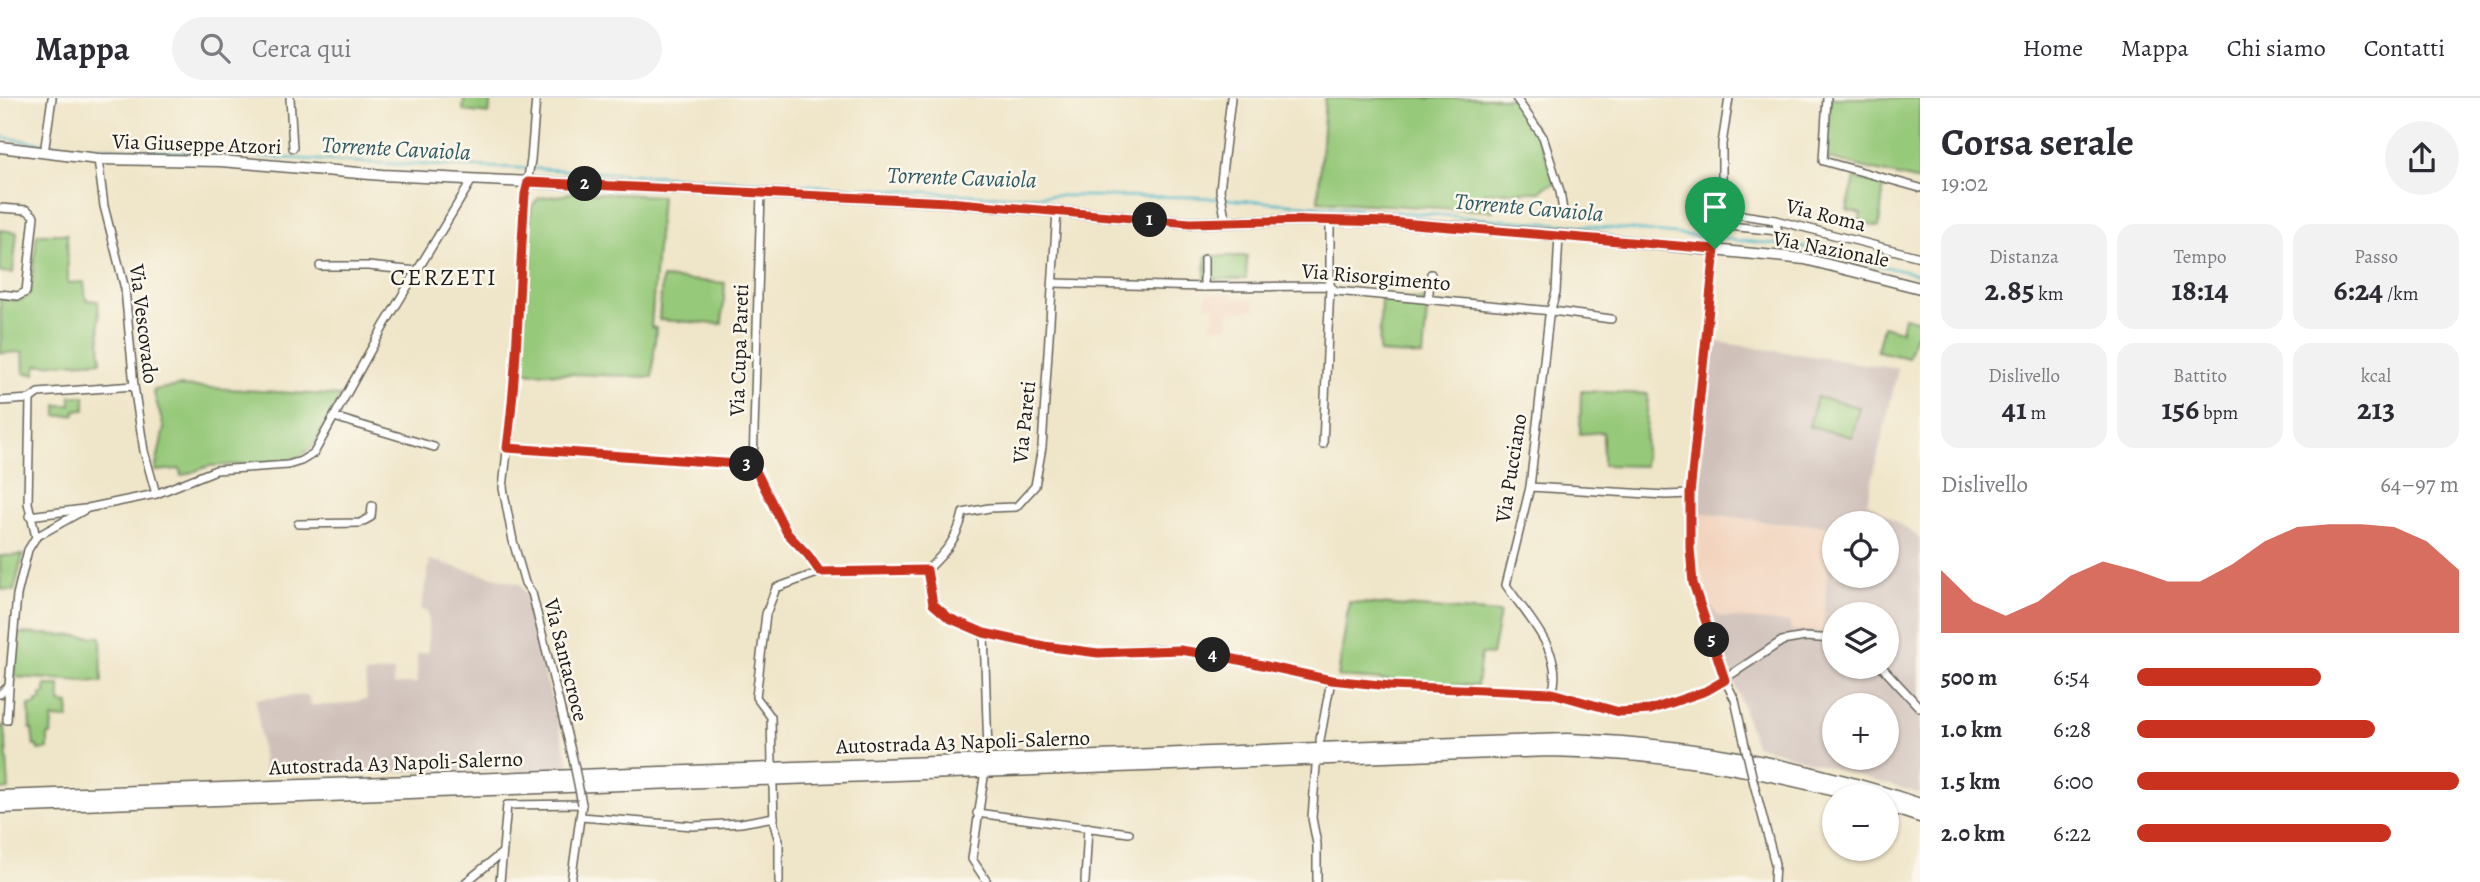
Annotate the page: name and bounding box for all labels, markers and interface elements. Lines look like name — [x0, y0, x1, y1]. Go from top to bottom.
search box — [172, 17, 662, 80]
text: Mappa — [35, 26, 130, 71]
icon: search — [196, 29, 234, 67]
text: Cerca qui — [252, 31, 352, 66]
text: Home — [2023, 32, 2083, 64]
text: Mappa — [2121, 32, 2189, 64]
text: Chi siamo — [2227, 32, 2326, 64]
text: Contatti — [2364, 32, 2445, 64]
text: Corsa serale — [1941, 116, 2134, 168]
button: share — [2385, 121, 2459, 195]
street label: Via Giuseppe Atzori — [111, 127, 282, 161]
water label: Torrente Cavaiola — [321, 129, 472, 168]
water label: Torrente Cavaiola — [887, 159, 1038, 196]
pin: 2 — [568, 166, 602, 202]
text: 19:02 — [1941, 168, 1988, 199]
text: 2 — [580, 170, 589, 196]
pin — [1685, 177, 1745, 249]
water label: Torrente Cavaiola — [1453, 186, 1605, 229]
icon: arrive — [1696, 188, 1734, 226]
street label: Via Roma — [1782, 191, 1869, 239]
pin: 1 — [1132, 202, 1168, 238]
text: 1 — [1146, 206, 1153, 232]
street label: Via Nazionale — [1769, 224, 1892, 274]
text: Distanza — [1989, 244, 2059, 270]
text: Tempo — [2173, 244, 2227, 270]
text: Passo — [2354, 244, 2398, 270]
street label: Via Risorgimento — [1299, 256, 1452, 297]
district label: CERZETI — [390, 261, 498, 293]
street label: Via Vescovado — [123, 262, 165, 385]
text: 2.85 — [1985, 270, 2034, 310]
text: 18:14 — [2171, 270, 2229, 310]
text: 6:24 — [2333, 270, 2383, 310]
text: km — [2034, 281, 2063, 307]
text: /km — [2383, 281, 2419, 307]
street label: Via Cupa Pareti — [723, 283, 755, 418]
text: Dislivello — [1988, 363, 2060, 389]
text: Battito — [2173, 363, 2227, 389]
text: kcal — [2361, 363, 2391, 389]
street label: Via Pareti — [1006, 379, 1042, 466]
text: 41 — [2002, 389, 2027, 429]
text: 156 — [2162, 389, 2199, 429]
text: 213 — [2357, 389, 2395, 429]
text: m — [2027, 400, 2046, 426]
text: bpm — [2199, 400, 2238, 426]
street label: Via Pucciano — [1488, 412, 1533, 525]
pin: 3 — [730, 446, 764, 482]
text: 3 — [742, 450, 751, 476]
text: Dislivello — [1941, 469, 2028, 500]
text: 64–97 m — [2380, 469, 2459, 500]
map controls — [1822, 511, 1899, 861]
button: locate — [1822, 511, 1899, 588]
street label: Via Santacroce — [537, 595, 595, 724]
button: layers — [1822, 602, 1899, 679]
pin: 5 — [1694, 622, 1730, 658]
text: 5 — [1707, 626, 1716, 652]
pin: 4 — [1196, 638, 1230, 672]
text: 4 — [1208, 641, 1217, 667]
text: 500 m — [1941, 662, 1997, 693]
text: 6:54 — [2053, 662, 2089, 693]
button: + — [1822, 693, 1899, 770]
text: 1.0 km — [1941, 714, 2002, 745]
text: 6:28 — [2053, 714, 2091, 745]
street label: Autostrada A3 Napoli-Salerno — [835, 724, 1090, 760]
street label: Autostrada A3 Napoli-Salerno — [268, 745, 523, 781]
text: 1.5 km — [1941, 766, 2001, 797]
text: 6:00 — [2053, 766, 2094, 797]
button: − — [1822, 784, 1899, 861]
text: 2.0 km — [1941, 818, 2005, 849]
text: 6:22 — [2053, 818, 2091, 849]

